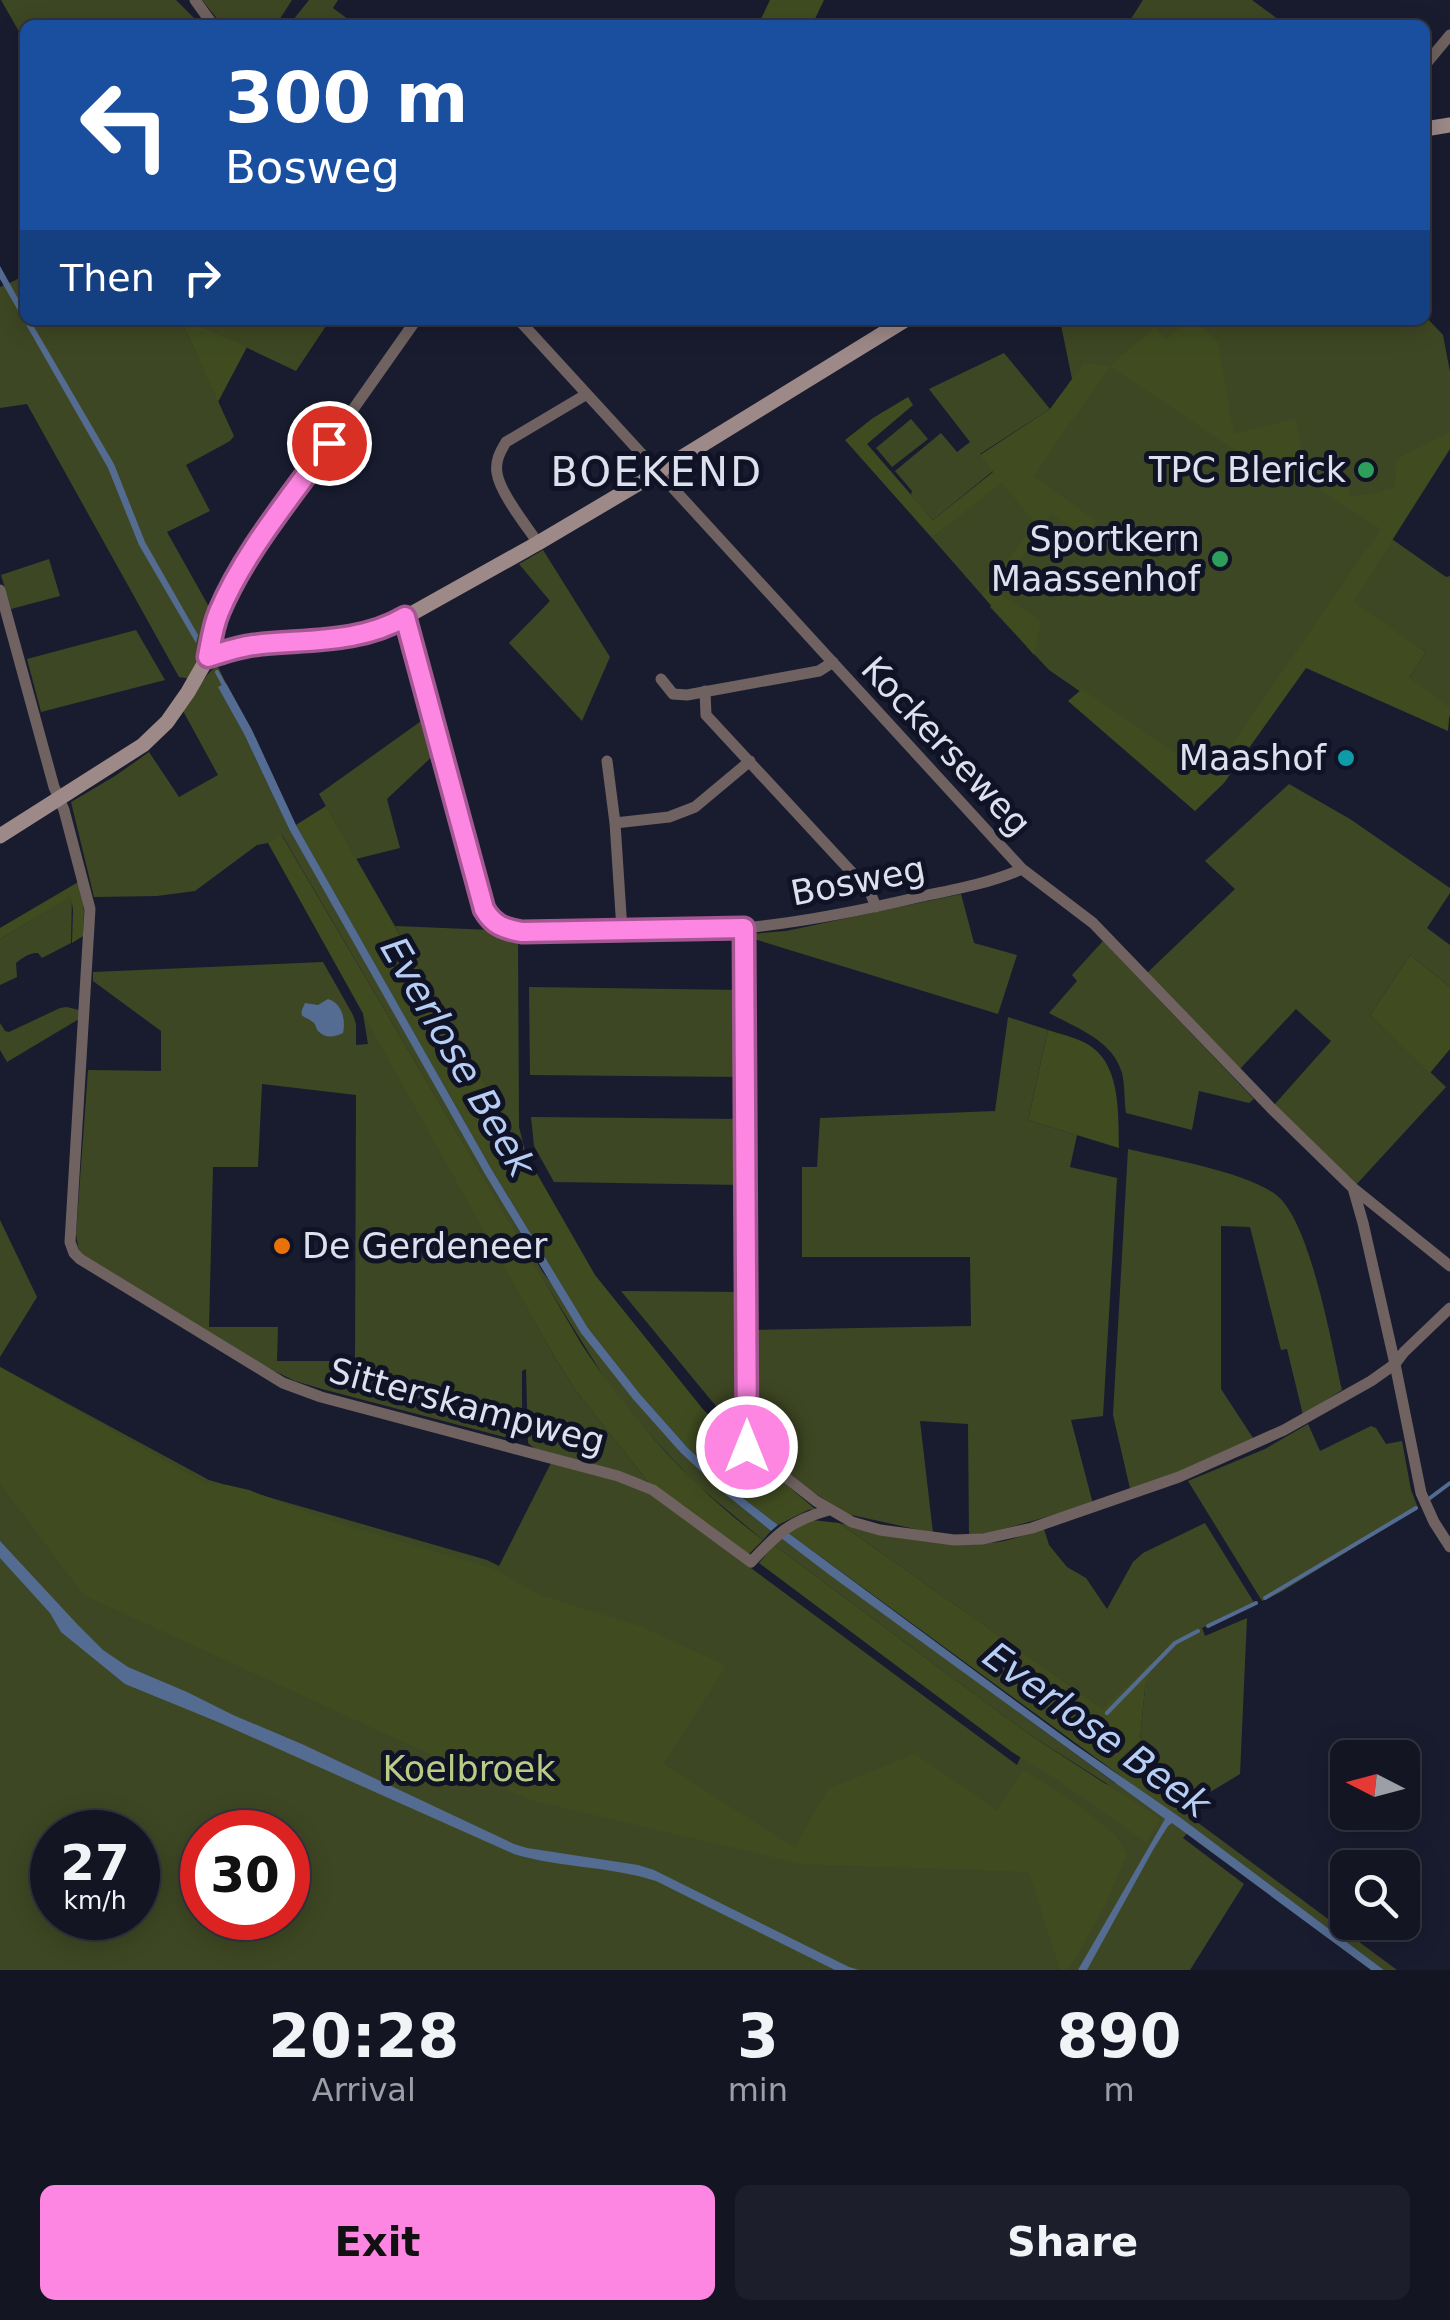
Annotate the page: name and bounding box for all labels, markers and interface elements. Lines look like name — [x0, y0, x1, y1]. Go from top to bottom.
text: 300 m — [225, 57, 468, 139]
icon: left — [60, 60, 190, 190]
text: Bosweg — [225, 141, 400, 194]
icon: right — [175, 250, 230, 305]
text: Then — [60, 256, 155, 300]
pin — [287, 401, 372, 486]
icon: arrive — [302, 416, 357, 471]
district label: BOEKEND — [550, 449, 764, 495]
place label: TPC Blerick — [1148, 450, 1347, 490]
marker: TPC Blerick — [1355, 459, 1377, 481]
place label: Sportkern Maassenhof — [991, 519, 1201, 599]
marker: Sportkern Maassenhof — [1209, 548, 1231, 570]
street label: Kockerseweg — [853, 649, 1039, 843]
place label: Maashof — [1179, 738, 1327, 778]
marker: Maashof — [1335, 747, 1357, 769]
street label: Bosweg — [787, 848, 929, 914]
water label: Everlose Beek — [372, 929, 545, 1186]
place label: De Gerdeneer — [302, 1226, 548, 1266]
marker: De Gerdeneer — [271, 1235, 293, 1257]
street label: Sitterskampweg — [325, 1350, 609, 1462]
position arrow — [695, 1395, 799, 1499]
water label: Everlose Beek — [975, 1633, 1221, 1828]
north arrow — [1330, 1740, 1420, 1830]
map controls — [1330, 1740, 1420, 1940]
park label: Koelbroek — [383, 1749, 556, 1789]
speed limit sign: 30 — [180, 1810, 310, 1940]
text: 27 — [60, 1834, 130, 1892]
button: search — [1330, 1850, 1420, 1940]
text: km/h — [63, 1886, 127, 1915]
text: 20:28 — [268, 2001, 459, 2071]
text: 3 — [737, 2001, 779, 2071]
text: 890 — [1056, 2001, 1182, 2071]
text: Arrival — [312, 2071, 416, 2109]
text: min — [728, 2071, 788, 2109]
text: m — [1103, 2071, 1135, 2109]
button: Exit — [40, 2185, 715, 2300]
button: Share — [735, 2185, 1410, 2300]

